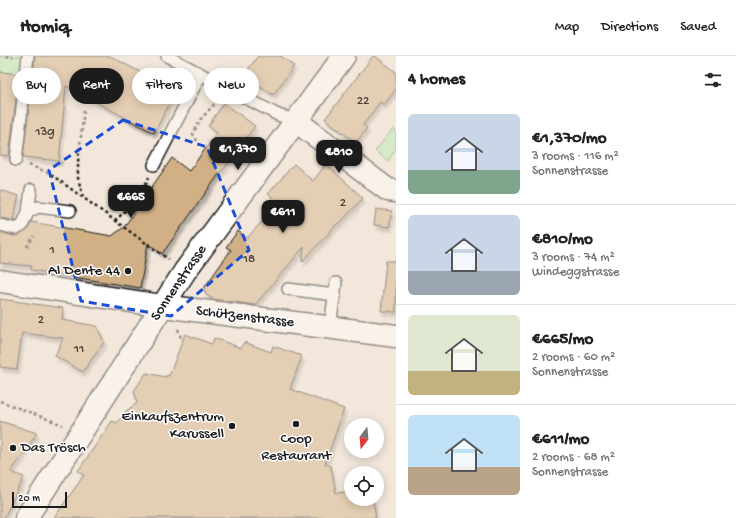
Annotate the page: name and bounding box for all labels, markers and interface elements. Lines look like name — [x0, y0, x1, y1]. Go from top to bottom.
text: Homiq — [20, 16, 70, 39]
text: Map — [555, 19, 579, 36]
text: Directions — [601, 19, 658, 36]
text: Saved — [680, 19, 716, 36]
chip: Buy — [12, 68, 61, 104]
chip: Rent — [69, 68, 124, 104]
chip: Filters — [132, 68, 196, 104]
chip: New — [204, 68, 259, 104]
icon: filters — [702, 69, 724, 91]
text: 4 homes — [408, 70, 465, 90]
house number: 22 — [357, 94, 370, 109]
house number: 13g — [34, 125, 55, 140]
text: €1,370/mo — [532, 129, 607, 149]
icon: home — [440, 130, 488, 178]
pin: €1,370 — [205, 137, 271, 171]
pin: €810 — [315, 140, 363, 174]
text: €1,370 — [219, 142, 257, 157]
text: €810 — [325, 145, 353, 160]
text: 3 rooms · 116 m² — [532, 149, 619, 164]
text: Sonnenstrasse — [532, 164, 608, 179]
pin: €665 — [107, 185, 155, 219]
text: €665 — [117, 190, 145, 205]
house number: 2 — [340, 196, 347, 211]
pin: €611 — [259, 200, 307, 234]
text: €611 — [271, 205, 295, 220]
text: €810/mo — [532, 230, 593, 250]
icon: home — [440, 231, 488, 279]
street label: Sonnenstrasse — [147, 241, 211, 324]
house number: 1 — [48, 243, 55, 258]
text: 3 rooms · 74 m² — [532, 250, 615, 265]
house number: 18 — [242, 252, 255, 267]
place label: Al Dente 44 — [48, 262, 120, 280]
text: Windeggstrasse — [532, 265, 619, 280]
marker: Al Dente 44 — [123, 266, 133, 276]
street label: Schützenstrasse — [195, 302, 295, 332]
house number: 2 — [38, 313, 45, 328]
text: €665/mo — [532, 330, 593, 350]
icon: home — [440, 331, 488, 379]
house number: 11 — [73, 342, 84, 357]
text: 2 rooms · 60 m² — [532, 350, 615, 365]
text: Sonnenstrasse — [532, 365, 608, 380]
place label: Einkaufszentrum Karussell — [122, 408, 224, 443]
north arrow — [344, 418, 384, 458]
map controls — [344, 418, 384, 506]
marker: Coop Restaurant — [291, 419, 301, 429]
marker: Einkaufszentrum Karussell — [227, 421, 237, 431]
place label: Coop Restaurant — [261, 430, 333, 465]
text: €611/mo — [532, 430, 589, 450]
icon: home — [440, 431, 488, 479]
place label: Das Trösch — [20, 439, 86, 457]
marker: Das Trösch — [8, 443, 18, 453]
text: 2 rooms · 68 m² — [532, 450, 615, 465]
text: Sonnenstrasse — [532, 465, 608, 480]
button: locate — [344, 466, 384, 506]
scale bar — [12, 490, 67, 509]
text: 20 m — [18, 493, 40, 505]

